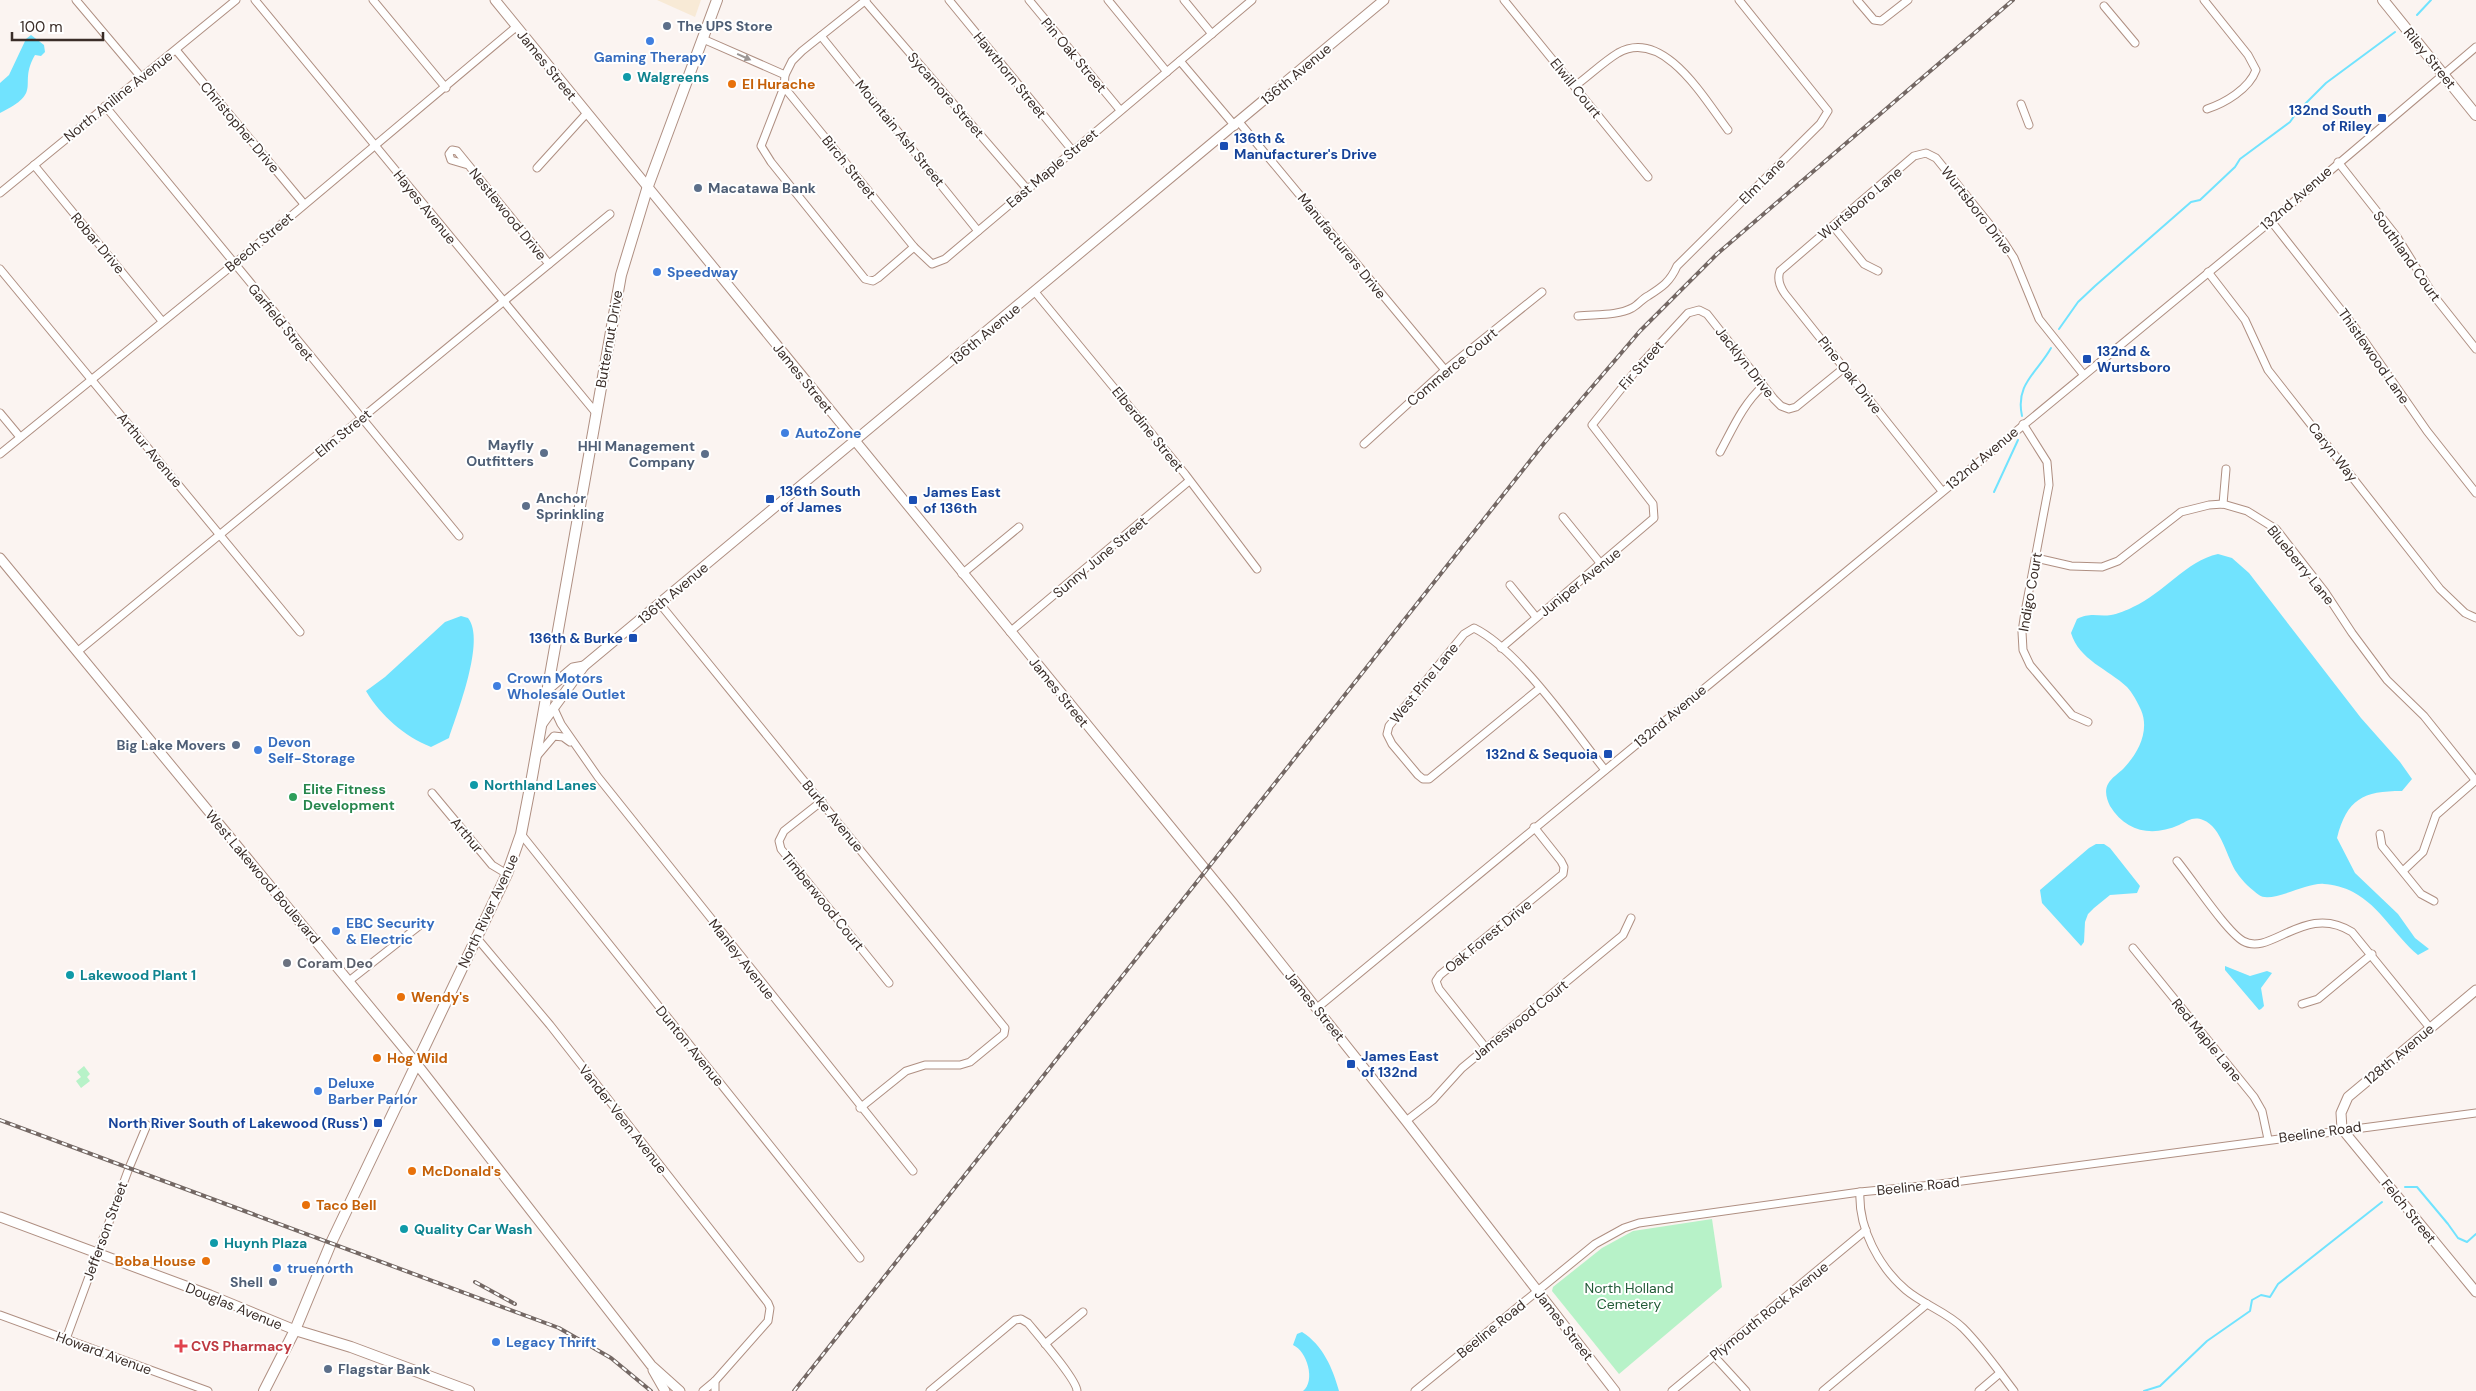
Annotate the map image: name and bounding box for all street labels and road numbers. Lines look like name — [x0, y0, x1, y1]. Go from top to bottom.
street label: Pin Oak Street — [1037, 14, 1111, 96]
street label: Riley Street — [2400, 24, 2460, 92]
street label: James Street — [513, 26, 581, 104]
street label: Hawthorn Street — [970, 28, 1050, 122]
street label: 136th Avenue — [1257, 39, 1335, 109]
street label: North Aniline Avenue — [60, 47, 176, 145]
street label: Sycamore Street — [904, 48, 988, 142]
street label: Elwill Court — [1546, 54, 1606, 122]
street label: Mountain Ash Street — [851, 76, 949, 190]
street label: Christopher Drive — [197, 78, 283, 176]
street label: East Maple Street — [1003, 124, 1101, 212]
street label: Birch Street — [818, 132, 880, 202]
street label: Elm Lane — [1735, 154, 1789, 208]
street label: 132nd Avenue — [2257, 162, 2335, 234]
street label: Wurtsboro Lane — [1814, 163, 1906, 243]
street label: Wurtsboro Drive — [1937, 163, 2017, 257]
street label: Nestlewood Drive — [465, 164, 551, 264]
street label: Hayes Avenue — [390, 166, 460, 248]
street label: Manufacturers Drive — [1294, 189, 1390, 303]
street label: Southland Court — [2369, 207, 2445, 305]
street label: Beech Street — [221, 208, 297, 276]
street label: Robar Drive — [67, 209, 129, 277]
street label: Garfield Street — [244, 280, 318, 364]
street label: Butternut Drive — [592, 289, 626, 389]
street label: 136th Avenue — [946, 299, 1024, 369]
street label: Thistlewood Lane — [2334, 305, 2414, 407]
street label: Jacklyn Drive — [1712, 323, 1778, 401]
street label: Commerce Court — [1403, 324, 1501, 410]
street label: Pine Oak Drive — [1814, 333, 1886, 417]
street label: Fir Street — [1615, 337, 1667, 393]
street label: James Street — [769, 339, 837, 417]
street label: Elberdine Street — [1108, 383, 1188, 475]
street label: Elm Street — [311, 405, 375, 461]
street label: Arthur Avenue — [113, 409, 187, 491]
street label: Caryn Way — [2304, 419, 2362, 485]
street label: 132nd Avenue — [1942, 423, 2022, 493]
street label: Sunny June Street — [1049, 512, 1151, 602]
street label: Blueberry Lane — [2263, 522, 2339, 608]
street label: Juniper Avenue — [1536, 544, 1624, 620]
street label: Indigo Court — [2014, 551, 2046, 633]
street label: 136th Avenue — [634, 558, 712, 628]
street label: West Pine Lane — [1386, 639, 1462, 727]
street label: James Street — [1025, 653, 1093, 731]
street label: 132nd Avenue — [1630, 681, 1710, 751]
street label: Burke Avenue — [798, 776, 868, 856]
street label: West Lakewood Boulevard — [202, 806, 324, 948]
street label: Arthur — [447, 813, 487, 857]
street label: Timberwood Court — [778, 848, 868, 954]
street label: North River Avenue — [454, 851, 522, 971]
street label: Oak Forest Drive — [1441, 895, 1535, 977]
street label: Manley Avenue — [705, 915, 779, 1003]
street label: James Street — [1281, 967, 1349, 1045]
street label: Jameswood Court — [1468, 976, 1572, 1064]
street label: Red Maple Lane — [2168, 995, 2246, 1085]
street label: Dunton Avenue — [652, 1002, 728, 1090]
street label: 128th Avenue — [2360, 1020, 2438, 1088]
street label: Vander Veen Avenue — [575, 1061, 671, 1177]
street label: Beeline Road — [2278, 1117, 2362, 1147]
street label: Beeline Road — [1876, 1173, 1960, 1199]
street label: Felch Street — [2378, 1175, 2440, 1247]
street label: Jefferson Street — [79, 1179, 131, 1283]
street label: Plymouth Rock Avenue — [1706, 1258, 1832, 1364]
street label: Douglas Avenue — [183, 1278, 285, 1334]
street label: James Street — [1531, 1286, 1597, 1364]
street label: Beeline Road — [1453, 1296, 1529, 1362]
street label: Howard Avenue — [54, 1327, 154, 1379]

